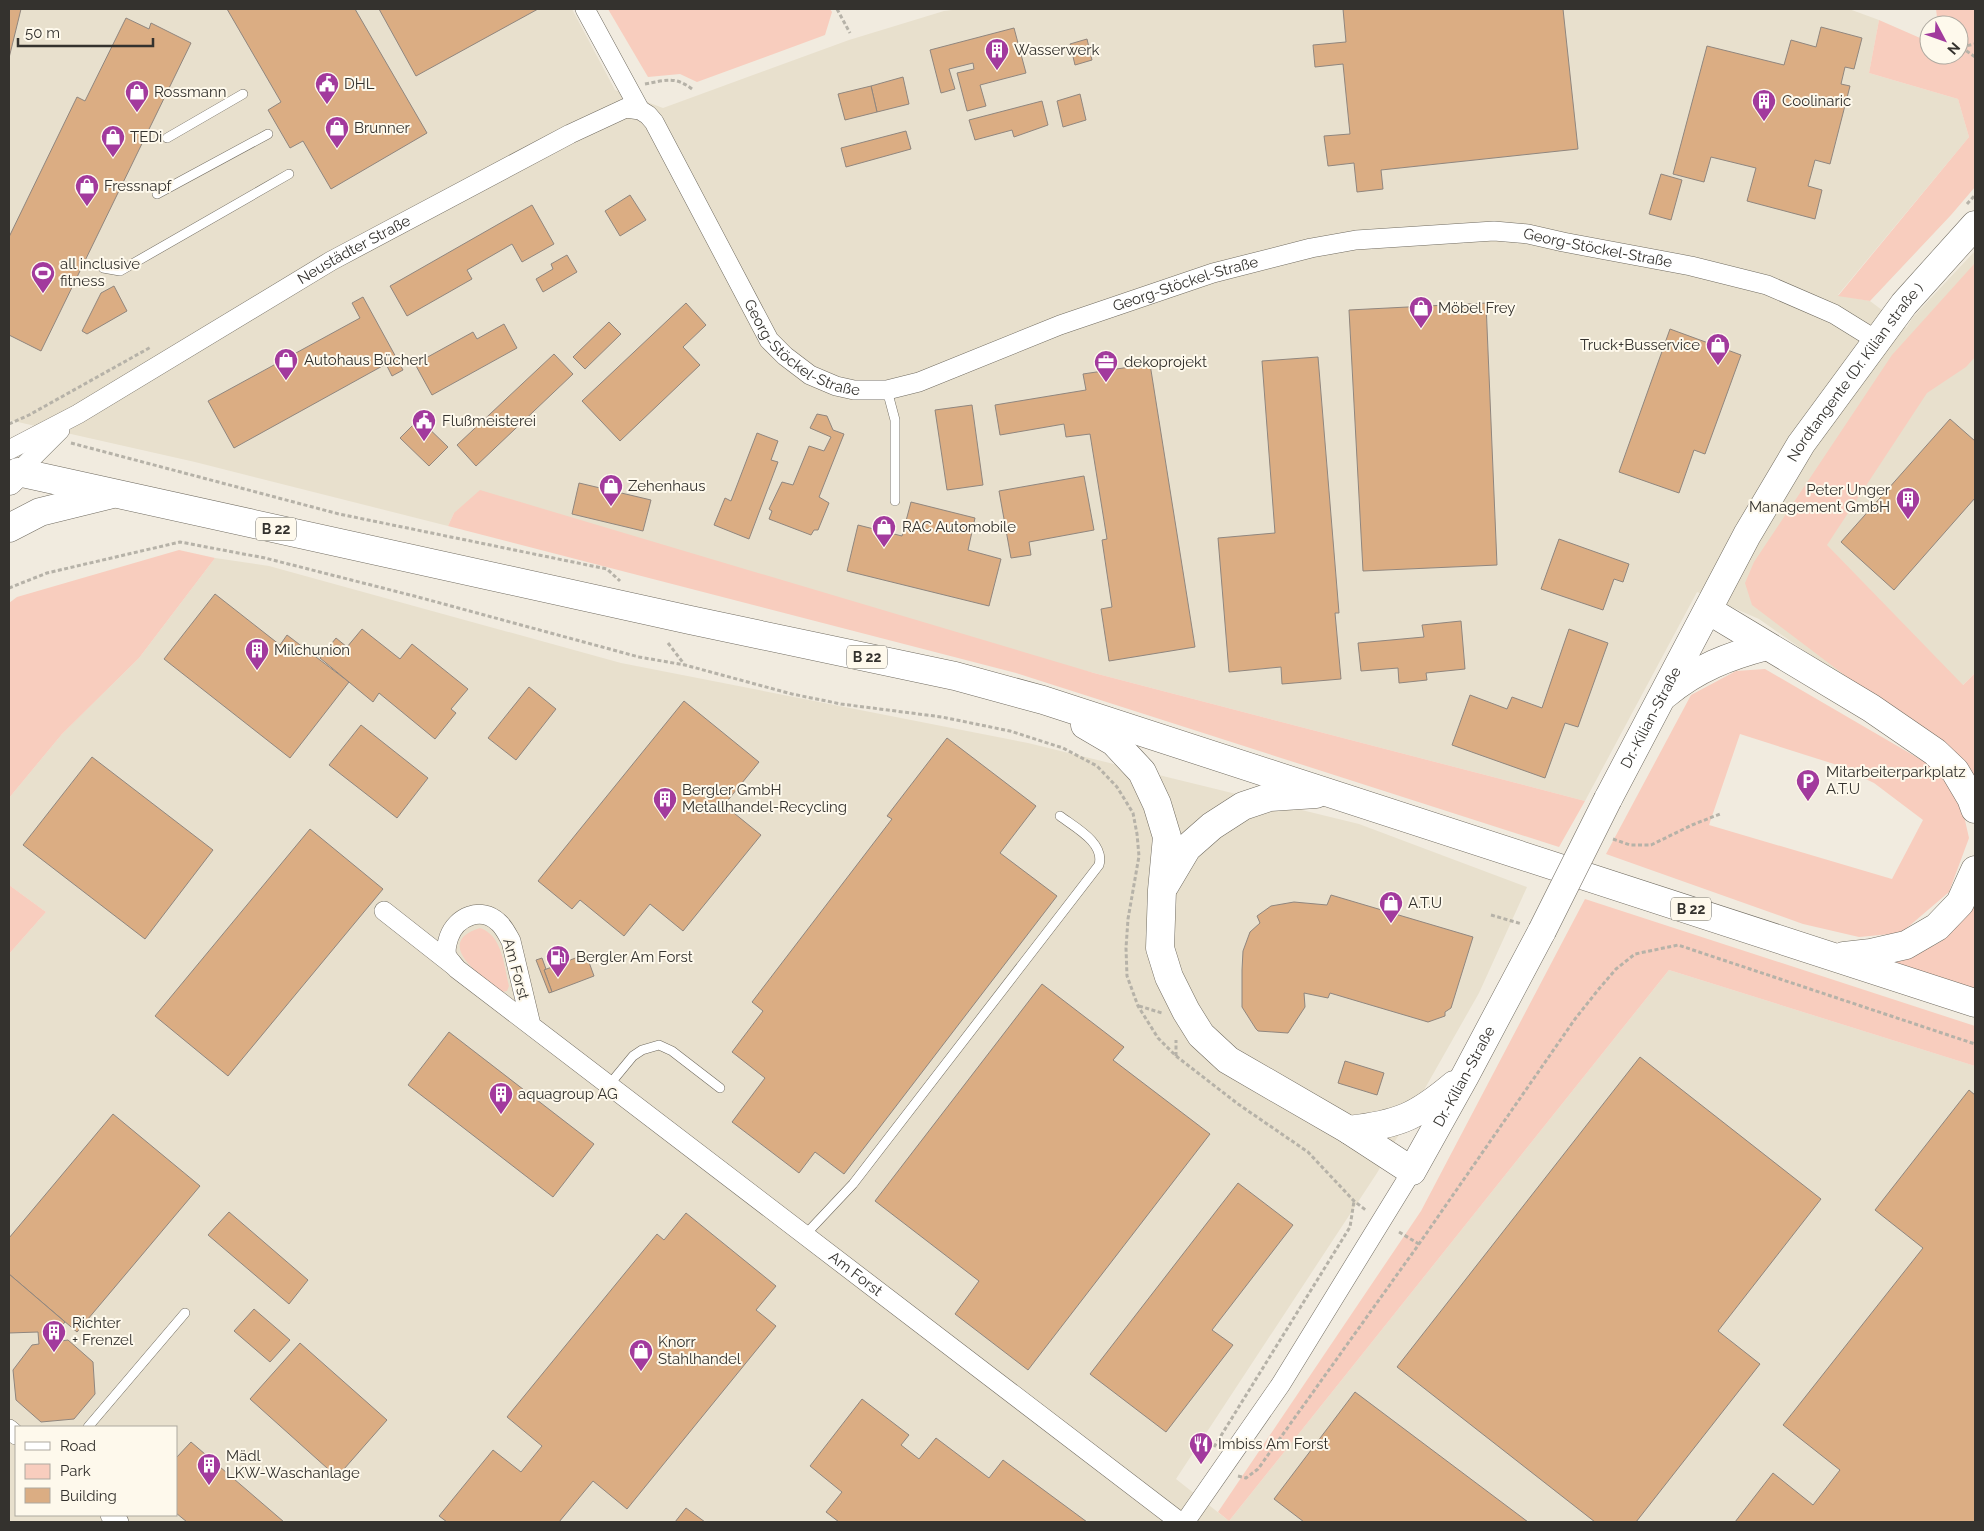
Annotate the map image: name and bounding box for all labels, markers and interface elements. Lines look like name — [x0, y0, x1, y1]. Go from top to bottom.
scale bar — [18, 15, 152, 47]
north arrow — [1919, 15, 1969, 65]
text: 50 m — [25, 24, 60, 42]
building icon: Wasserwerk — [984, 37, 1010, 71]
text: N — [1944, 39, 1963, 58]
place label: Wasserwerk — [1014, 41, 1100, 59]
public building icon: DHL — [314, 71, 340, 105]
place label: DHL — [344, 75, 375, 93]
shop icon: Rossmann — [124, 79, 150, 113]
place label: Rossmann — [154, 83, 226, 101]
building icon: Coolinaric — [1751, 88, 1777, 122]
place label: Coolinaric — [1782, 92, 1851, 110]
shop icon: Brunner — [324, 115, 350, 149]
place label: Brunner — [354, 119, 410, 137]
shop icon: TEDi — [100, 124, 126, 158]
place label: TEDi — [130, 128, 162, 146]
shop icon: Fressnapf — [74, 173, 100, 207]
place label: Fressnapf — [104, 177, 173, 195]
street label: Neustädter Straße — [294, 211, 414, 288]
street label: Georg-Stöckel-Straße — [1522, 224, 1674, 271]
street label: Georg-Stöckel-Straße — [1111, 253, 1260, 315]
place label: all inclusive fitness — [60, 255, 140, 290]
sports icon: all inclusive fitness — [30, 260, 56, 294]
street label: Nordtangente (Dr. Kilian straße ) — [1783, 279, 1927, 465]
shop icon: Möbel Frey — [1408, 295, 1434, 329]
street label: Georg-Stöckel-Straße — [740, 296, 860, 399]
place label: Möbel Frey — [1438, 299, 1515, 317]
shop icon: Truck+Busservice — [1705, 332, 1731, 366]
place label: Truck+Busservice — [1580, 336, 1700, 354]
shop icon: Autohaus Bücherl — [273, 347, 299, 381]
office icon: dekoprojekt — [1093, 349, 1119, 383]
place label: Autohaus Bücherl — [304, 351, 429, 369]
place label: dekoprojekt — [1124, 353, 1207, 371]
public building icon: Flußmeisterei — [411, 408, 437, 442]
place label: Flußmeisterei — [442, 412, 536, 430]
shop icon: Zehenhaus — [598, 473, 624, 507]
place label: Zehenhaus — [628, 477, 705, 495]
place label: Peter Unger Management GmbH — [1749, 481, 1891, 516]
building icon: Peter Unger Management GmbH — [1895, 486, 1921, 520]
shop icon: RAC Automobile — [871, 514, 897, 548]
road number: B 22 — [256, 518, 296, 540]
place label: RAC Automobile — [902, 518, 1016, 536]
building icon: Milchunion — [244, 637, 270, 671]
place label: Milchunion — [274, 641, 350, 659]
road number: B 22 — [847, 646, 887, 669]
street label: Dr.-Kilian-Straße — [1617, 664, 1685, 771]
place label: Mitarbeiterparkplatz A.T.U — [1826, 763, 1966, 798]
parking icon: Mitarbeiterparkplatz A.T.U — [1795, 768, 1821, 802]
place label: Bergler GmbH Metallhandel-Recycling — [682, 781, 847, 816]
building icon: Bergler GmbH Metallhandel-Recycling — [652, 786, 678, 820]
shop icon: A.T.U — [1378, 890, 1404, 924]
place label: A.T.U — [1408, 894, 1442, 912]
road number: B 22 — [1671, 898, 1711, 921]
street label: Am Forst — [499, 936, 533, 1002]
fuel station icon: Bergler Am Forst — [545, 944, 571, 978]
place label: Bergler Am Forst — [576, 948, 693, 966]
street label: Dr.-Kilian-Straße — [1429, 1023, 1499, 1130]
building icon: aquagroup AG — [488, 1081, 514, 1115]
place label: aquagroup AG — [518, 1085, 618, 1103]
street label: Am Forst — [825, 1248, 886, 1300]
place label: Richter + Frenzel — [72, 1314, 134, 1349]
building icon: Richter + Frenzel — [41, 1319, 67, 1353]
place label: Knorr Stahlhandel — [658, 1333, 742, 1368]
shop icon: Knorr Stahlhandel — [628, 1338, 654, 1372]
legend — [15, 1426, 178, 1516]
restaurant icon: Imbiss Am Forst — [1188, 1431, 1214, 1465]
place label: Imbiss Am Forst — [1218, 1435, 1328, 1453]
text: Road — [60, 1437, 96, 1455]
place label: Mädl LKW-Waschanlage — [226, 1447, 360, 1482]
building icon: Mädl LKW-Waschanlage — [196, 1452, 222, 1486]
text: Park — [60, 1462, 91, 1480]
text: Building — [60, 1487, 117, 1505]

